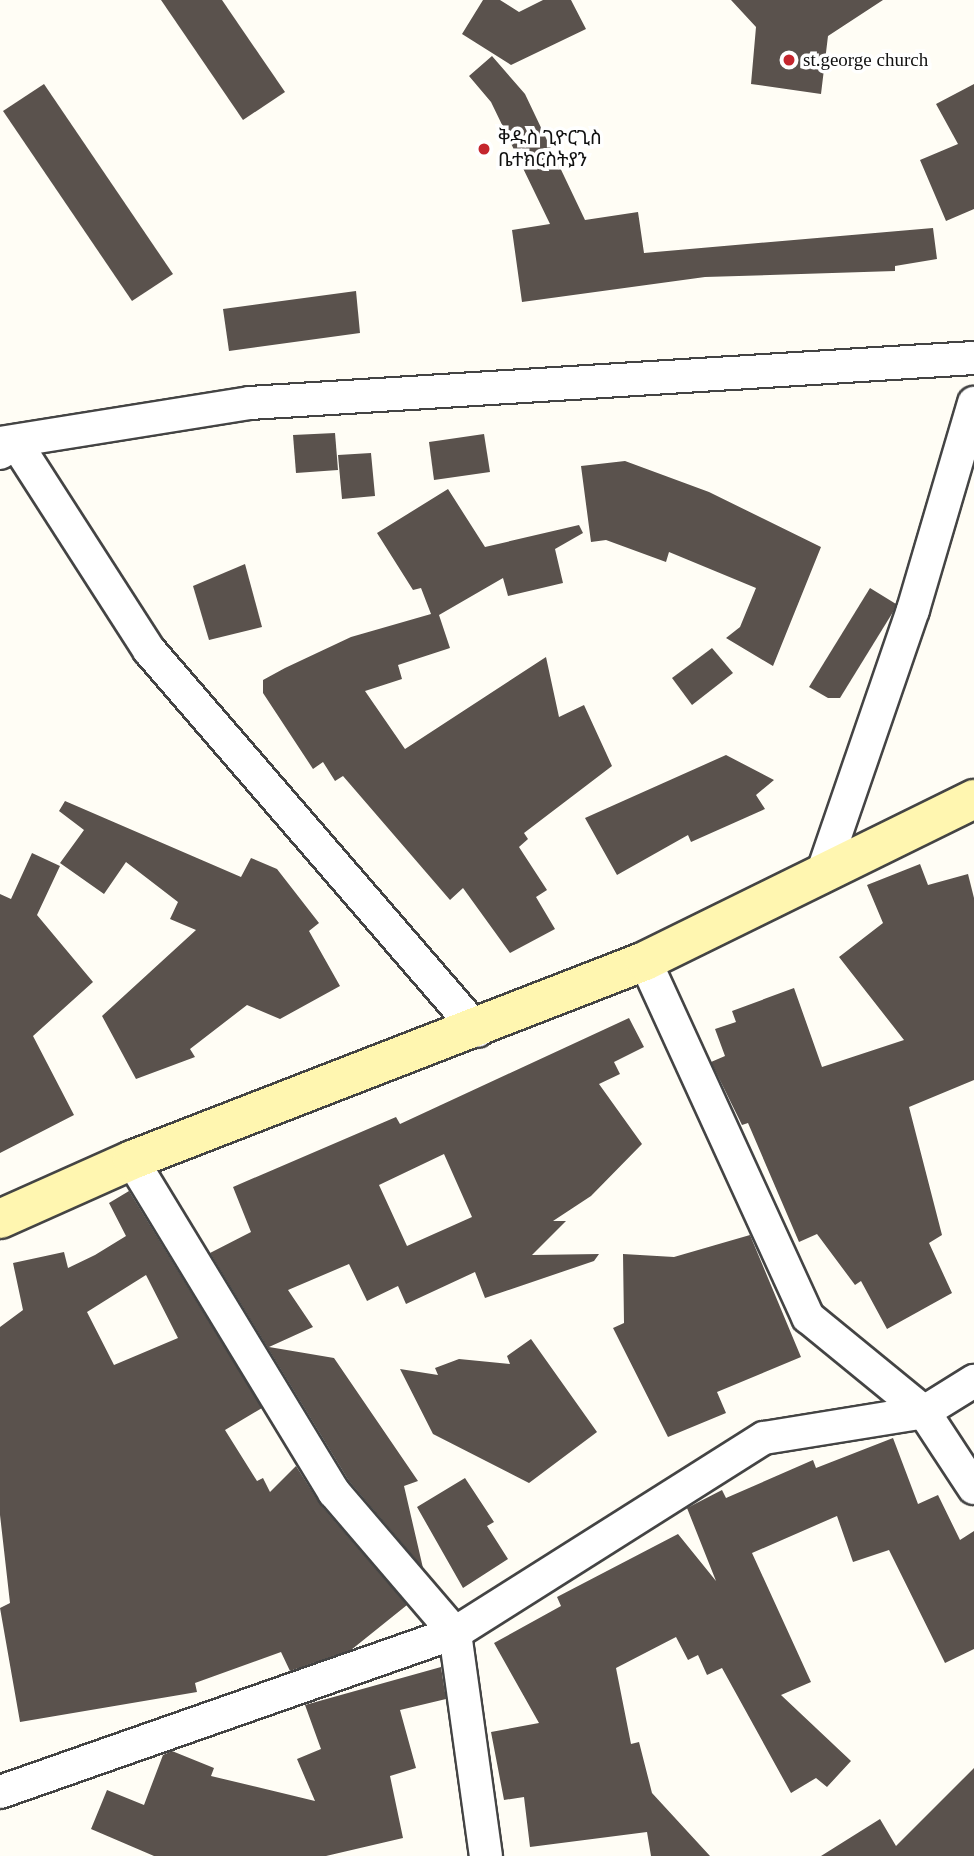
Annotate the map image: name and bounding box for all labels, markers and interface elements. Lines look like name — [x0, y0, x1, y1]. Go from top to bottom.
place label: st.george church — [803, 49, 928, 71]
marker: st.george church — [781, 52, 797, 68]
place label: ቅዱስ ጊዮርጊስ ቤተክርስትያን — [498, 127, 602, 171]
marker: ቅዱስ ጊዮርጊስ ቤተክርስትያን — [476, 141, 492, 157]

